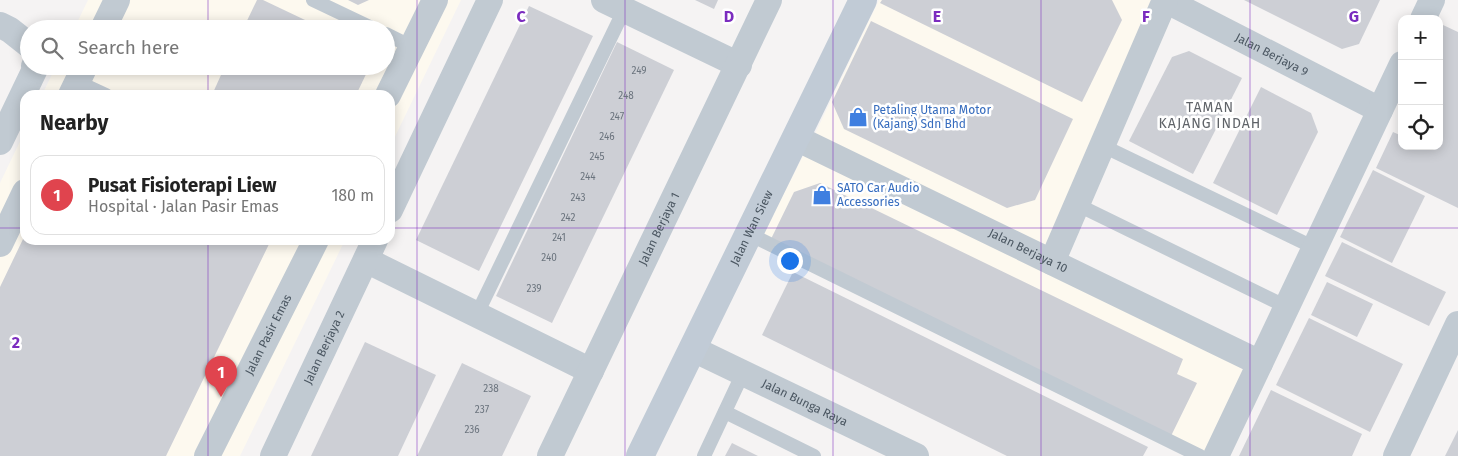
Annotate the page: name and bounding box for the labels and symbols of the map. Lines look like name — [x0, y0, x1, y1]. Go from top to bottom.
text: C — [516, 7, 526, 26]
text: D — [724, 7, 734, 26]
text: E — [933, 7, 941, 26]
text: F — [1142, 7, 1150, 26]
text: G — [1349, 7, 1359, 26]
street label: Jalan Berjaya 9 — [1233, 30, 1311, 79]
house number: 249 — [631, 65, 647, 77]
house number: 248 — [618, 90, 634, 102]
district label: TAMAN KAJANG INDAH — [1159, 99, 1261, 132]
place label: Petaling Utama Motor (Kajang) Sdn Bhd — [873, 103, 991, 131]
shop icon: Petaling Utama Motor (Kajang) Sdn Bhd — [847, 106, 869, 128]
house number: 247 — [610, 111, 625, 123]
house number: 246 — [599, 131, 615, 143]
house number: 245 — [590, 151, 604, 163]
house number: 244 — [580, 171, 596, 183]
place label: SATO Car Audio Accessories — [837, 181, 919, 209]
shop icon: SATO Car Audio Accessories — [811, 184, 833, 206]
street label: Jalan Wan Siew — [727, 188, 776, 268]
street label: Jalan Berjaya 1 — [636, 190, 683, 268]
house number: 243 — [571, 192, 585, 204]
house number: 242 — [561, 212, 575, 224]
street label: Jalan Berjaya 10 — [987, 226, 1070, 276]
house number: 241 — [552, 232, 566, 244]
your location — [777, 248, 803, 274]
house number: 240 — [541, 252, 557, 264]
house number: 239 — [526, 283, 542, 295]
street label: Jalan Pasir Emas — [242, 292, 295, 377]
street label: Jalan Berjaya 2 — [301, 308, 348, 387]
text: 2 — [12, 333, 20, 352]
pin: 1 — [205, 356, 237, 397]
street label: Jalan Bunga Raya — [760, 376, 850, 429]
house number: 238 — [483, 383, 499, 395]
house number: 237 — [475, 404, 490, 416]
house number: 236 — [464, 424, 480, 436]

